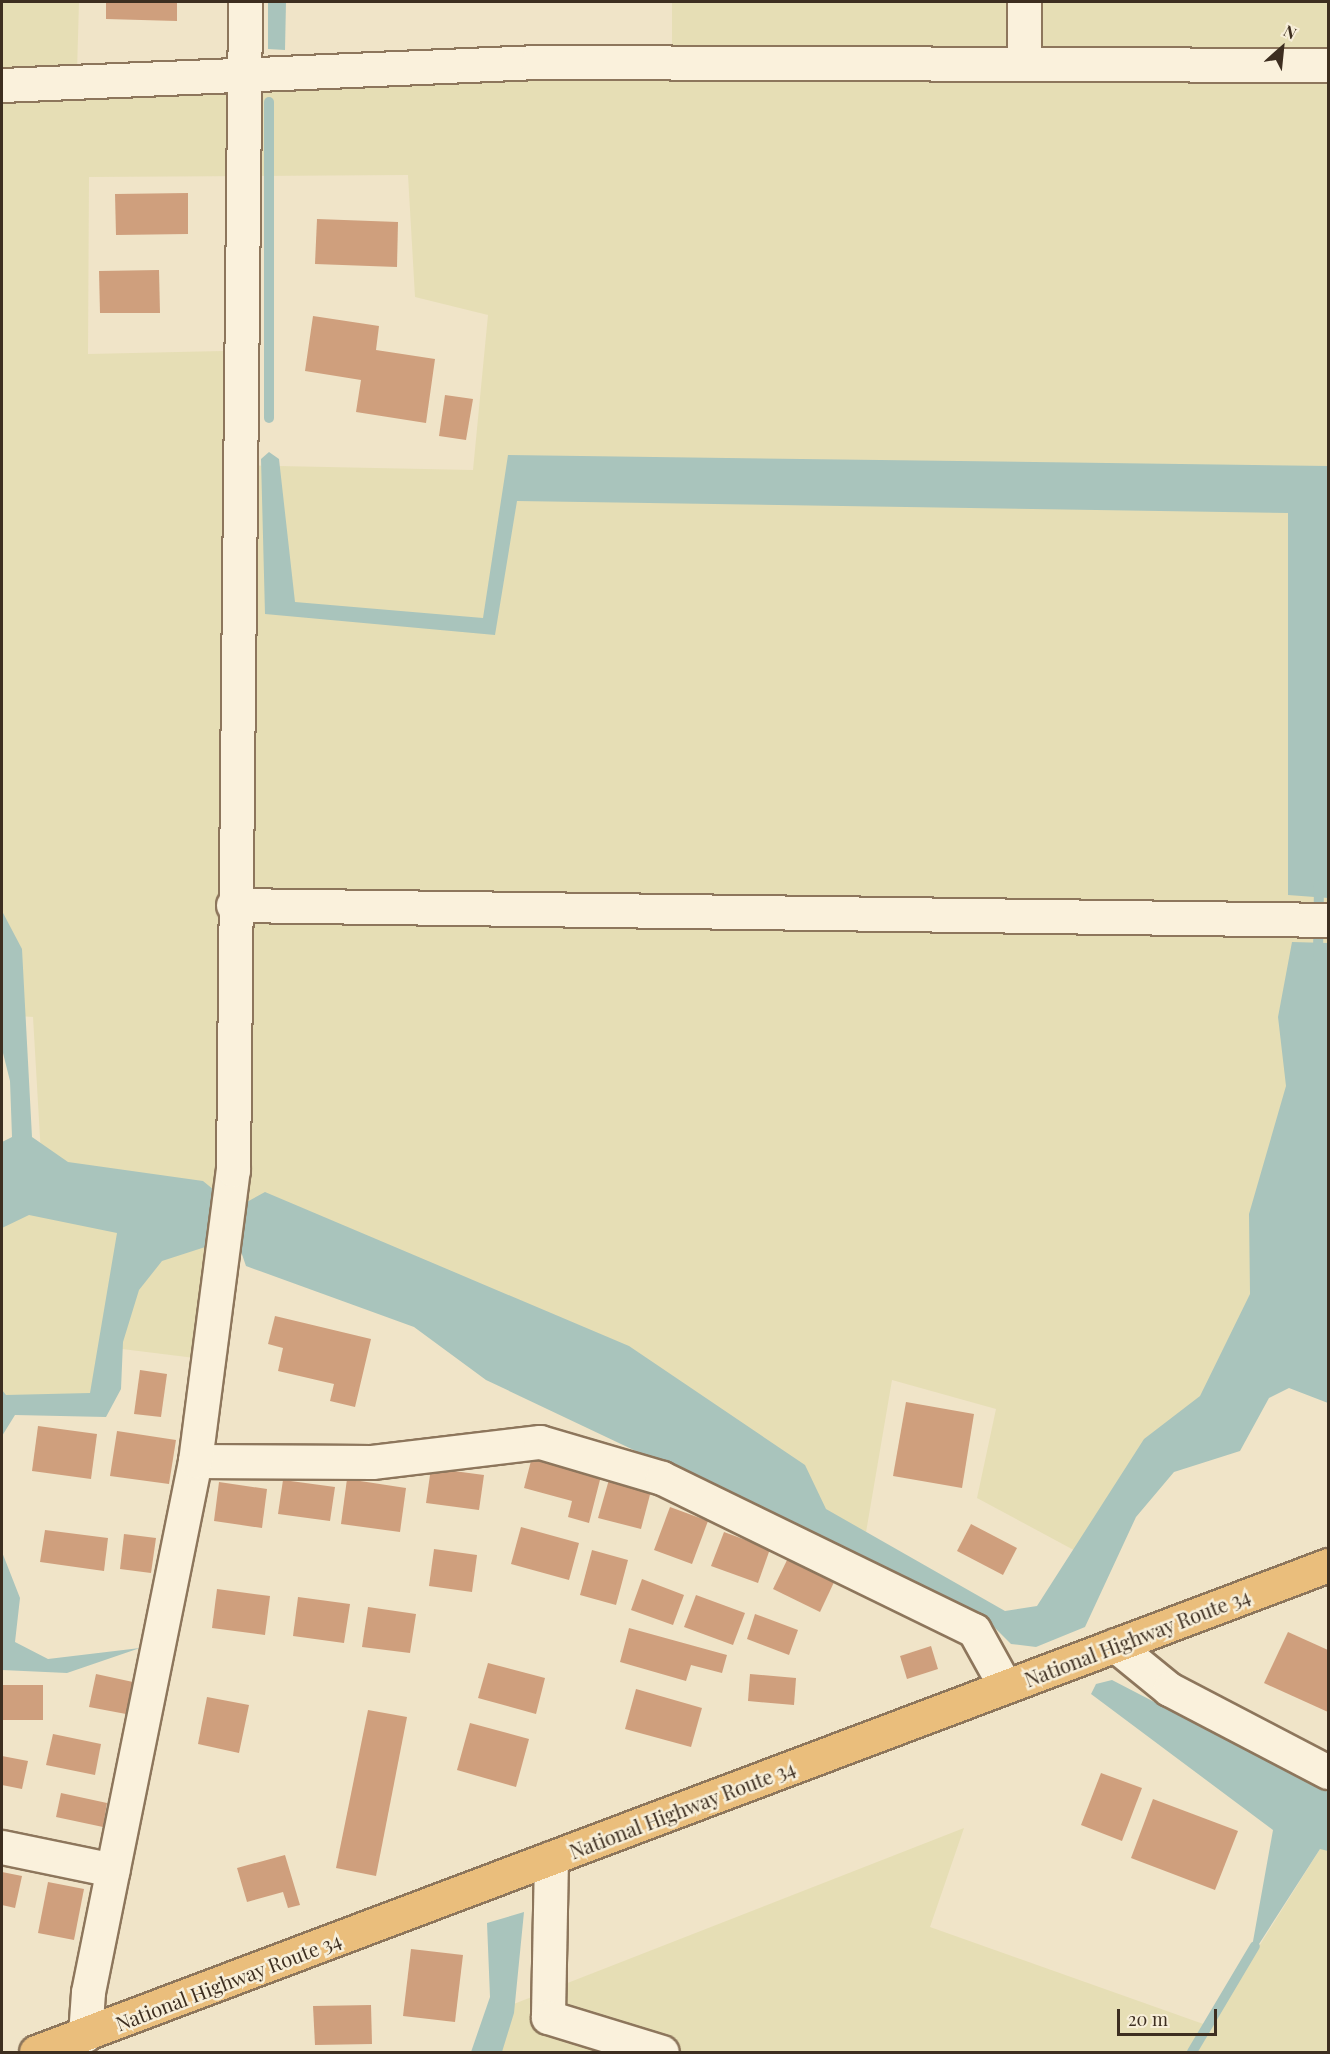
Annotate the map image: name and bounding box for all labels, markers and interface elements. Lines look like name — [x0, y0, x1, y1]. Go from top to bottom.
north arrow — [1252, 18, 1312, 78]
text: N — [1280, 20, 1300, 43]
street label: National Highway Route 34 — [1021, 1583, 1253, 1691]
street label: National Highway Route 34 — [566, 1755, 798, 1863]
street label: National Highway Route 34 — [112, 1927, 344, 2035]
scale bar — [1120, 1997, 1220, 2035]
text: 20 m — [1128, 2007, 1168, 2031]

